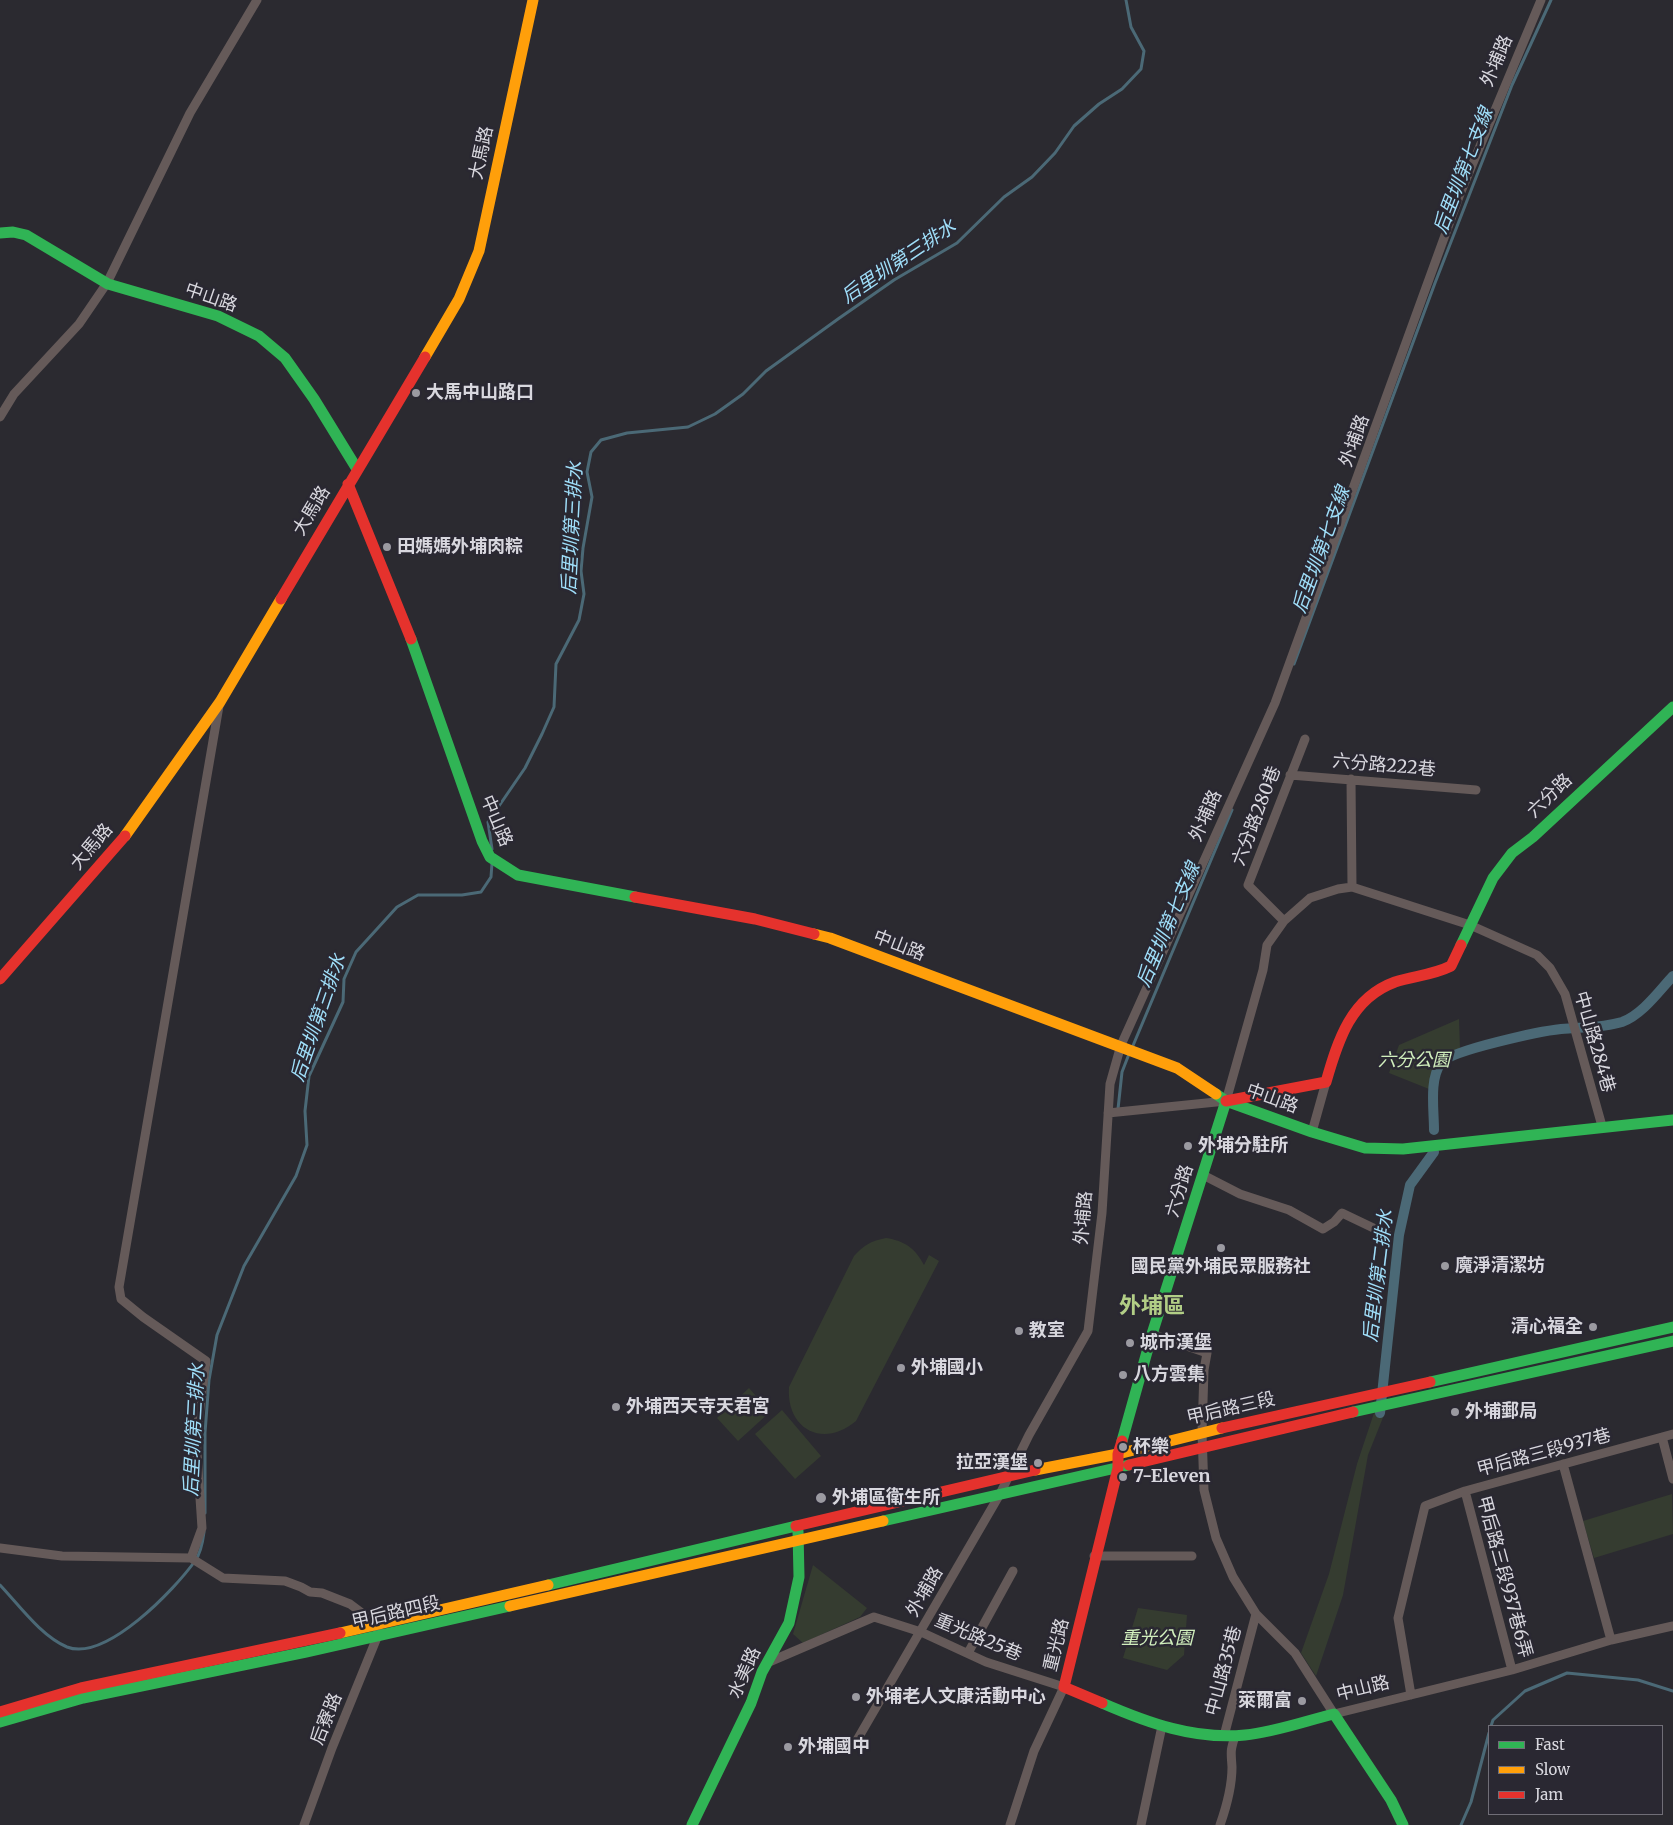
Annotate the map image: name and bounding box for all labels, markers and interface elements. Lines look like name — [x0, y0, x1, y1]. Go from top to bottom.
street label: 外埔路 — [1477, 32, 1517, 90]
water label: 后里圳第七支線 — [1430, 105, 1498, 237]
street label: 大馬路 — [466, 124, 498, 182]
water label: 后里圳第三排水 — [837, 215, 961, 309]
street label: 中山路 — [182, 279, 240, 317]
place label: 大馬中山路口 — [426, 382, 534, 404]
marker: 大馬中山路口 — [410, 387, 422, 399]
street label: 外埔路 — [1336, 412, 1374, 470]
water label: 后里圳第三排水 — [558, 461, 588, 595]
street label: 大馬路 — [289, 482, 335, 540]
water label: 后里圳第七支線 — [1289, 484, 1355, 616]
place label: 田媽媽外埔肉粽 — [397, 536, 523, 558]
marker: 田媽媽外埔肉粽 — [381, 541, 393, 553]
street label: 六分路222巷 — [1332, 751, 1436, 781]
street label: 六分路280巷 — [1228, 763, 1286, 869]
street label: 六分路 — [1523, 769, 1577, 823]
street label: 外埔路 — [1185, 787, 1227, 845]
street label: 中山路 — [476, 792, 516, 850]
street label: 大馬路 — [66, 819, 118, 875]
water label: 后里圳第七支線 — [1133, 859, 1205, 991]
street label: 中山路 — [870, 926, 928, 966]
water label: 后里圳第三排水 — [287, 951, 351, 1085]
street label: 中山路284巷 — [1569, 989, 1619, 1095]
park label: 六分公園 — [1378, 1050, 1450, 1072]
street label: 中山路 — [1243, 1080, 1301, 1118]
place label: 外埔分駐所 — [1198, 1135, 1288, 1157]
marker: 外埔分駐所 — [1182, 1140, 1194, 1152]
street label: 六分路 — [1162, 1162, 1198, 1220]
street label: 外埔路 — [1071, 1190, 1097, 1246]
water label: 后里圳第二排水 — [1360, 1209, 1398, 1343]
marker: 國民黨外埔民眾服務社 — [1215, 1242, 1227, 1254]
place label: 魔淨清潔坊 — [1455, 1255, 1545, 1277]
place label: 國民黨外埔民眾服務社 — [1131, 1256, 1311, 1278]
marker: 魔淨清潔坊 — [1439, 1260, 1451, 1272]
district label: 外埔區 — [1119, 1294, 1185, 1320]
place label: 清心福全 — [1511, 1316, 1583, 1338]
place label: 教室 — [1029, 1320, 1065, 1342]
marker: 清心福全 — [1587, 1321, 1599, 1333]
marker: 教室 — [1013, 1325, 1025, 1337]
place label: 城市漢堡 — [1140, 1332, 1212, 1354]
marker: 城市漢堡 — [1124, 1337, 1136, 1349]
place label: 外埔國小 — [911, 1357, 983, 1379]
marker: 外埔國小 — [895, 1362, 907, 1374]
water label: 后里圳第三排水 — [180, 1363, 210, 1497]
place label: 八方雲集 — [1133, 1364, 1205, 1386]
marker: 八方雲集 — [1117, 1369, 1129, 1381]
street label: 甲后路三段 — [1185, 1388, 1277, 1430]
place label: 外埔西天寺天君宮 — [626, 1396, 770, 1418]
marker: 外埔西天寺天君宮 — [610, 1401, 622, 1413]
place label: 外埔郵局 — [1465, 1401, 1537, 1423]
marker: 外埔郵局 — [1449, 1406, 1461, 1418]
street label: 甲后路三段937巷 — [1475, 1425, 1613, 1481]
place label: 杯樂 — [1133, 1436, 1169, 1458]
marker: 杯樂 — [1117, 1441, 1129, 1453]
place label: 拉亞漢堡 — [956, 1452, 1028, 1474]
marker: 拉亞漢堡 — [1032, 1457, 1044, 1469]
place label: 7-Eleven — [1133, 1466, 1211, 1488]
marker: 7-Eleven — [1117, 1471, 1129, 1483]
place label: 外埔區衛生所 — [832, 1487, 940, 1509]
marker: 外埔區衛生所 — [814, 1491, 828, 1505]
street label: 甲后路三段937巷6弄 — [1472, 1494, 1536, 1660]
street label: 外埔路 — [902, 1563, 948, 1621]
street label: 甲后路四段 — [350, 1592, 442, 1634]
street label: 重光路25巷 — [931, 1610, 1025, 1666]
street label: 重光路 — [1040, 1616, 1074, 1674]
street label: 中山路35巷 — [1202, 1624, 1246, 1718]
park label: 重光公園 — [1121, 1628, 1193, 1650]
street label: 水美路 — [724, 1644, 766, 1702]
street label: 中山路 — [1334, 1672, 1392, 1706]
place label: 外埔老人文康活動中心 — [866, 1686, 1046, 1708]
street label: 后寮路 — [307, 1690, 347, 1748]
place label: 萊爾富 — [1238, 1690, 1292, 1712]
marker: 外埔老人文康活動中心 — [850, 1691, 862, 1703]
marker: 萊爾富 — [1296, 1695, 1308, 1707]
legend — [1488, 1725, 1663, 1815]
text: Fast — [1535, 1735, 1565, 1754]
place label: 外埔國中 — [798, 1736, 870, 1758]
marker: 外埔國中 — [782, 1741, 794, 1753]
text: Slow — [1535, 1760, 1570, 1779]
text: Jam — [1535, 1785, 1563, 1804]

